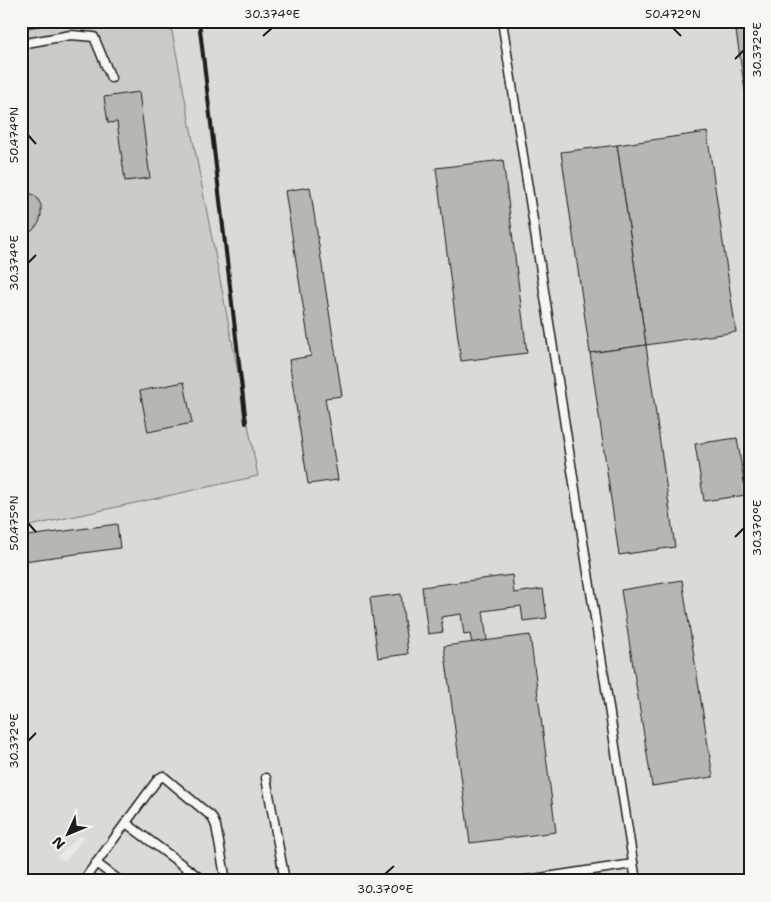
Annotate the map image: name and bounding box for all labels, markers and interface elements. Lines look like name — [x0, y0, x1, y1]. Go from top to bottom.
text: 30.374°E — [244, 6, 300, 22]
text: 50.472°N — [645, 6, 701, 22]
text: 30.372°E — [749, 22, 765, 78]
text: 50.474°N — [6, 107, 22, 163]
text: 30.374°E — [6, 235, 22, 291]
text: 50.475°N — [6, 495, 22, 551]
text: 30.370°E — [749, 500, 765, 556]
text: 30.372°E — [6, 713, 22, 769]
north arrow — [42, 810, 92, 860]
text: N — [48, 833, 69, 853]
text: 30.370°E — [357, 881, 413, 897]

